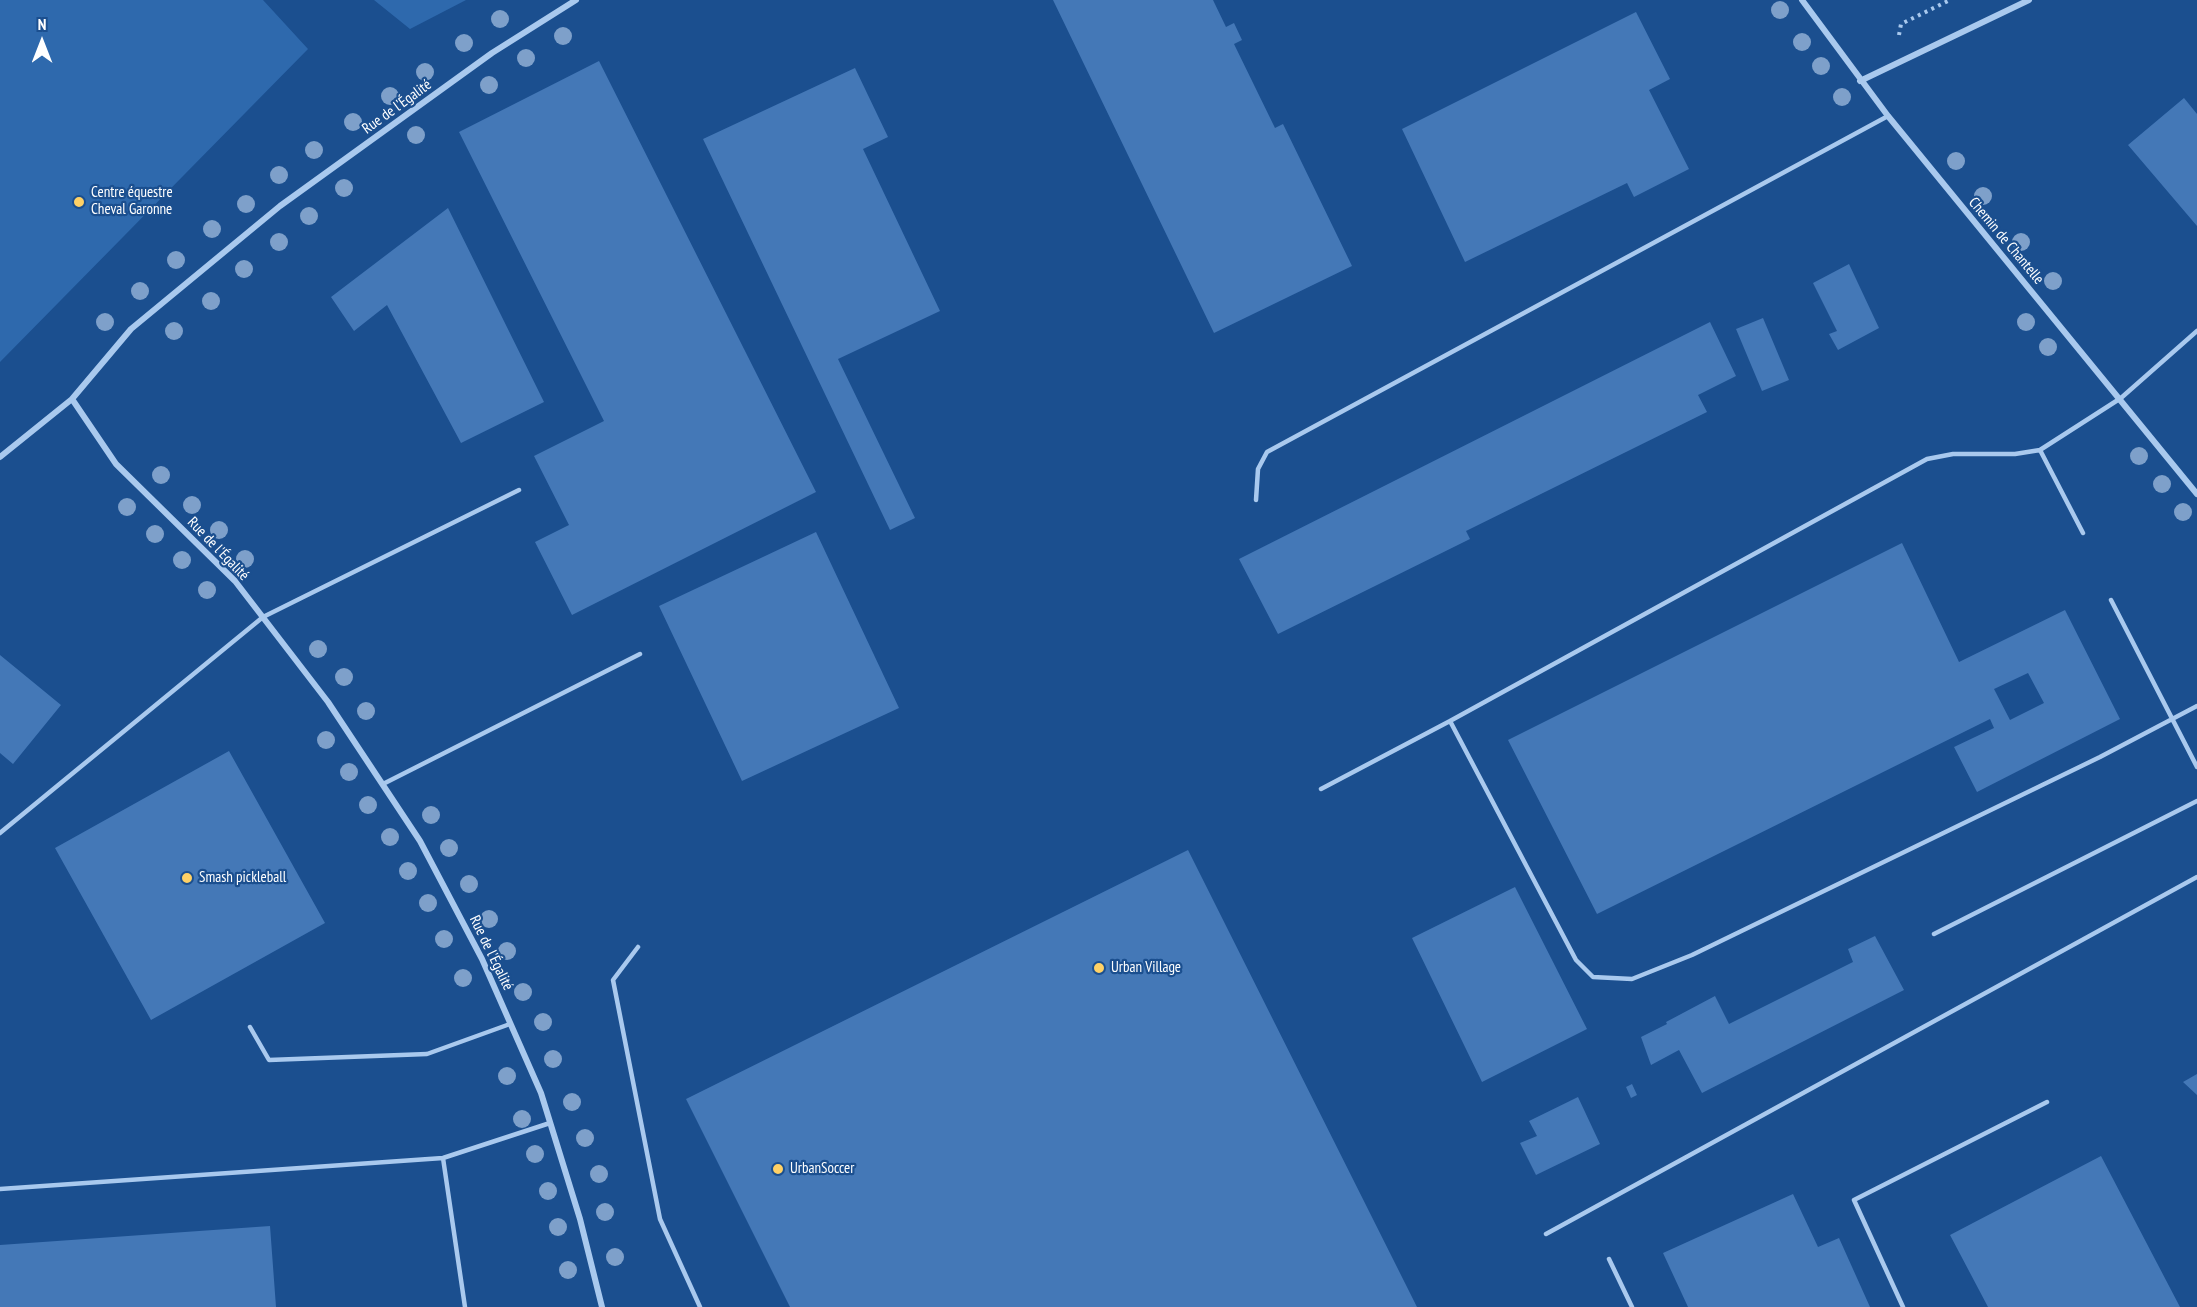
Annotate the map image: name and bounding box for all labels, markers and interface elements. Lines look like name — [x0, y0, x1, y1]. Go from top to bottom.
north arrow — [12, 12, 72, 72]
text: N — [38, 14, 46, 34]
street label: Rue de l'Égalité — [359, 76, 435, 138]
place label: Centre équestre Cheval Garonne — [91, 184, 173, 219]
street label: Chemin de Chantelle — [1964, 194, 2048, 288]
marker: Centre équestre Cheval Garonne — [72, 195, 86, 209]
street label: Rue de l'Égalité — [183, 514, 253, 584]
place label: Smash pickleball — [199, 869, 286, 887]
marker: Smash pickleball — [180, 871, 194, 885]
street label: Rue de l'Égalité — [465, 913, 517, 993]
place label: Urban Village — [1111, 959, 1181, 977]
marker: Urban Village — [1092, 961, 1106, 975]
place label: UrbanSoccer — [790, 1160, 854, 1178]
marker: UrbanSoccer — [771, 1162, 785, 1176]

